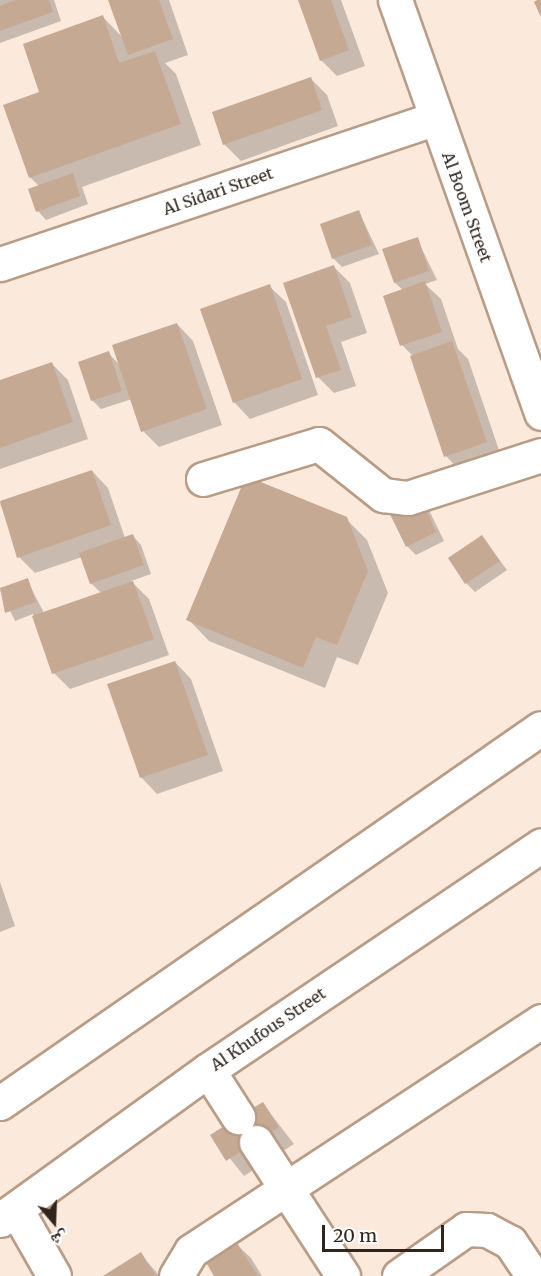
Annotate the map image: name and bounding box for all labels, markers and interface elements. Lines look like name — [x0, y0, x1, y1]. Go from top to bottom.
street label: Al Boom Street — [438, 149, 496, 265]
street label: Al Sidari Street — [160, 163, 276, 219]
street label: Al Khufous Street — [207, 983, 329, 1075]
north arrow — [24, 1192, 84, 1252]
scale bar — [325, 1213, 446, 1251]
text: 20 m — [333, 1224, 377, 1247]
text: ش — [49, 1227, 71, 1251]

